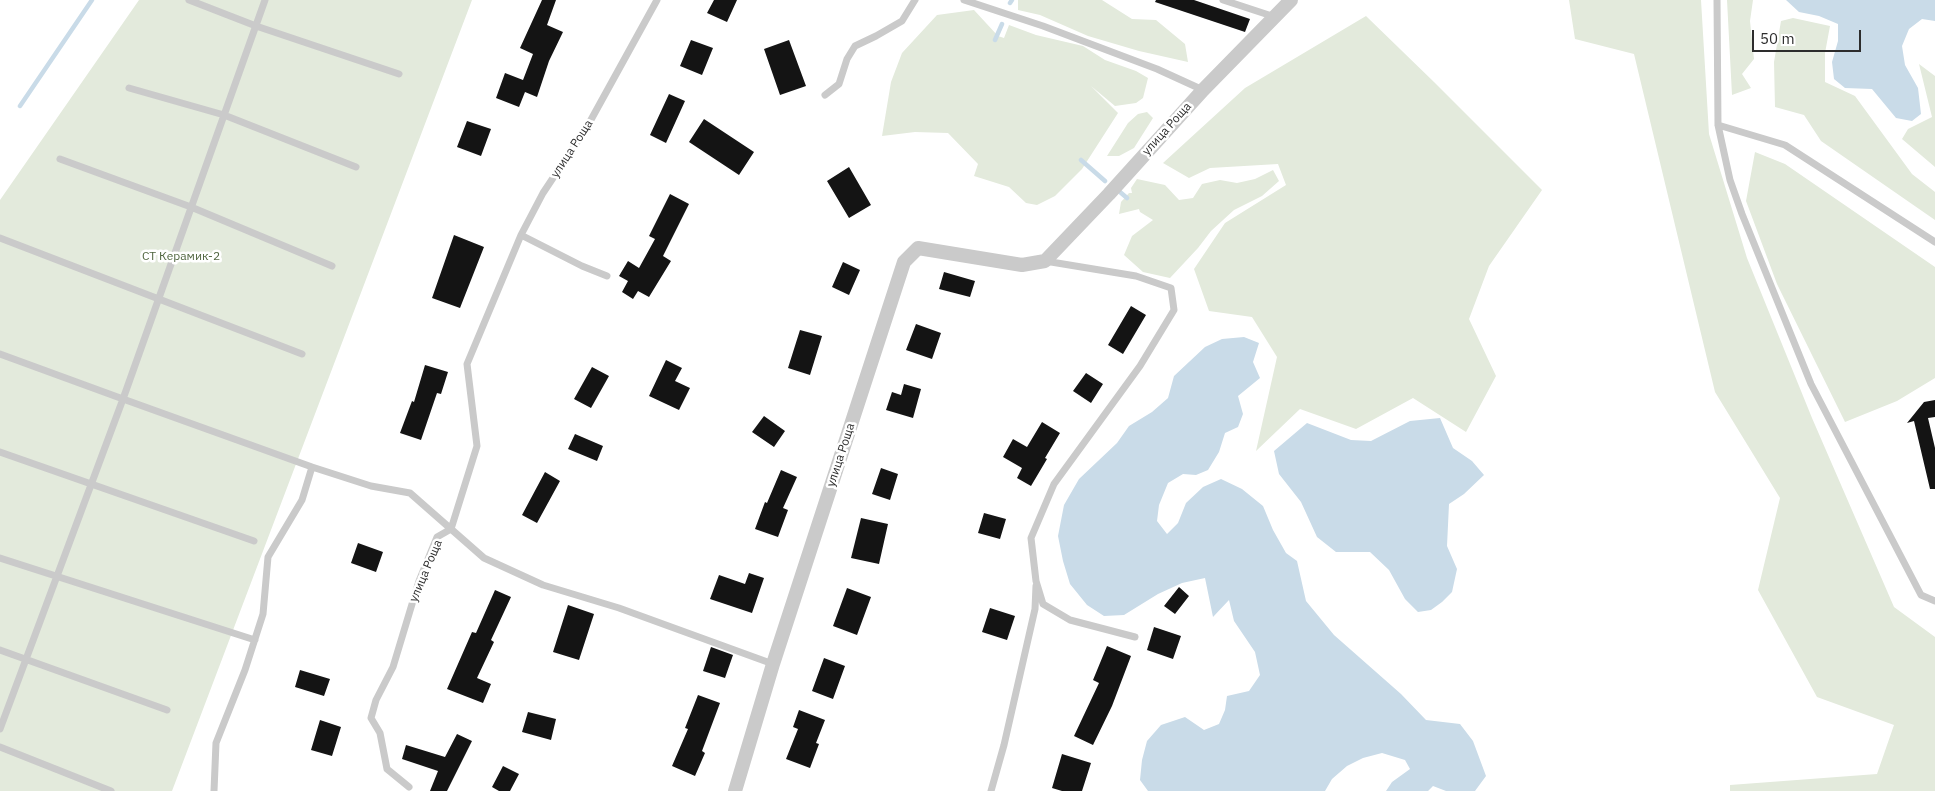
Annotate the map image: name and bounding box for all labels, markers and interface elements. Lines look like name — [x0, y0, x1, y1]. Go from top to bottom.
scale bar — [1755, 20, 1864, 52]
text: 50 m — [1760, 29, 1795, 48]
street label: улица Роща — [1140, 100, 1194, 158]
street label: улица Роща — [548, 117, 596, 181]
park label: СТ Керамик-2 — [142, 250, 220, 264]
street label: улица Роща — [824, 421, 858, 489]
street label: улица Роща — [406, 538, 446, 604]

